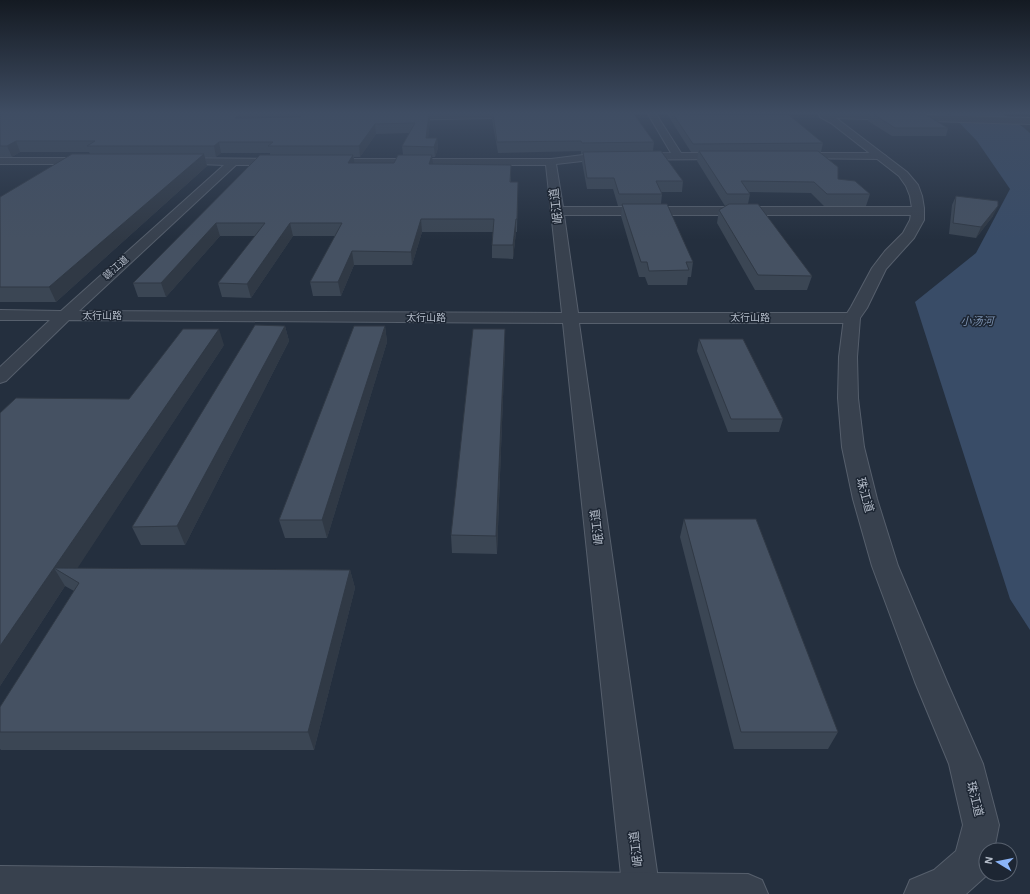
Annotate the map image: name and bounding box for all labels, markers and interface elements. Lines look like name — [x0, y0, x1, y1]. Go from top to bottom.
street label: 岷江道 — [547, 187, 564, 225]
street label: 赣江道 — [101, 254, 130, 282]
street label: 太行山路 — [82, 310, 122, 321]
street label: 太行山路 — [406, 312, 446, 323]
street label: 太行山路 — [730, 312, 770, 323]
water label: 小汤河 — [961, 315, 995, 327]
street label: 珠江道 — [855, 476, 876, 514]
street label: 岷江道 — [588, 508, 605, 546]
street label: 珠江道 — [965, 780, 986, 818]
street label: 岷江道 — [627, 830, 644, 868]
north arrow — [978, 842, 1018, 882]
text: N — [983, 856, 995, 865]

